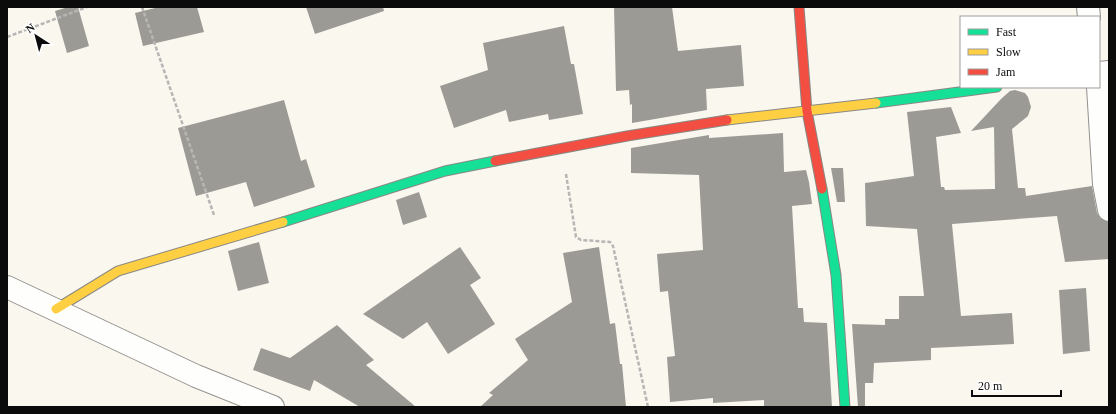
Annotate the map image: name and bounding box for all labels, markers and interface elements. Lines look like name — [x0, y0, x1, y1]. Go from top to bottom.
north arrow — [16, 16, 56, 56]
legend — [960, 16, 1100, 88]
text: N — [23, 21, 37, 35]
text: Fast — [996, 25, 1017, 39]
text: Slow — [996, 45, 1021, 59]
text: Jam — [996, 65, 1016, 79]
scale bar — [972, 372, 1061, 398]
text: 20 m — [978, 379, 1003, 393]

